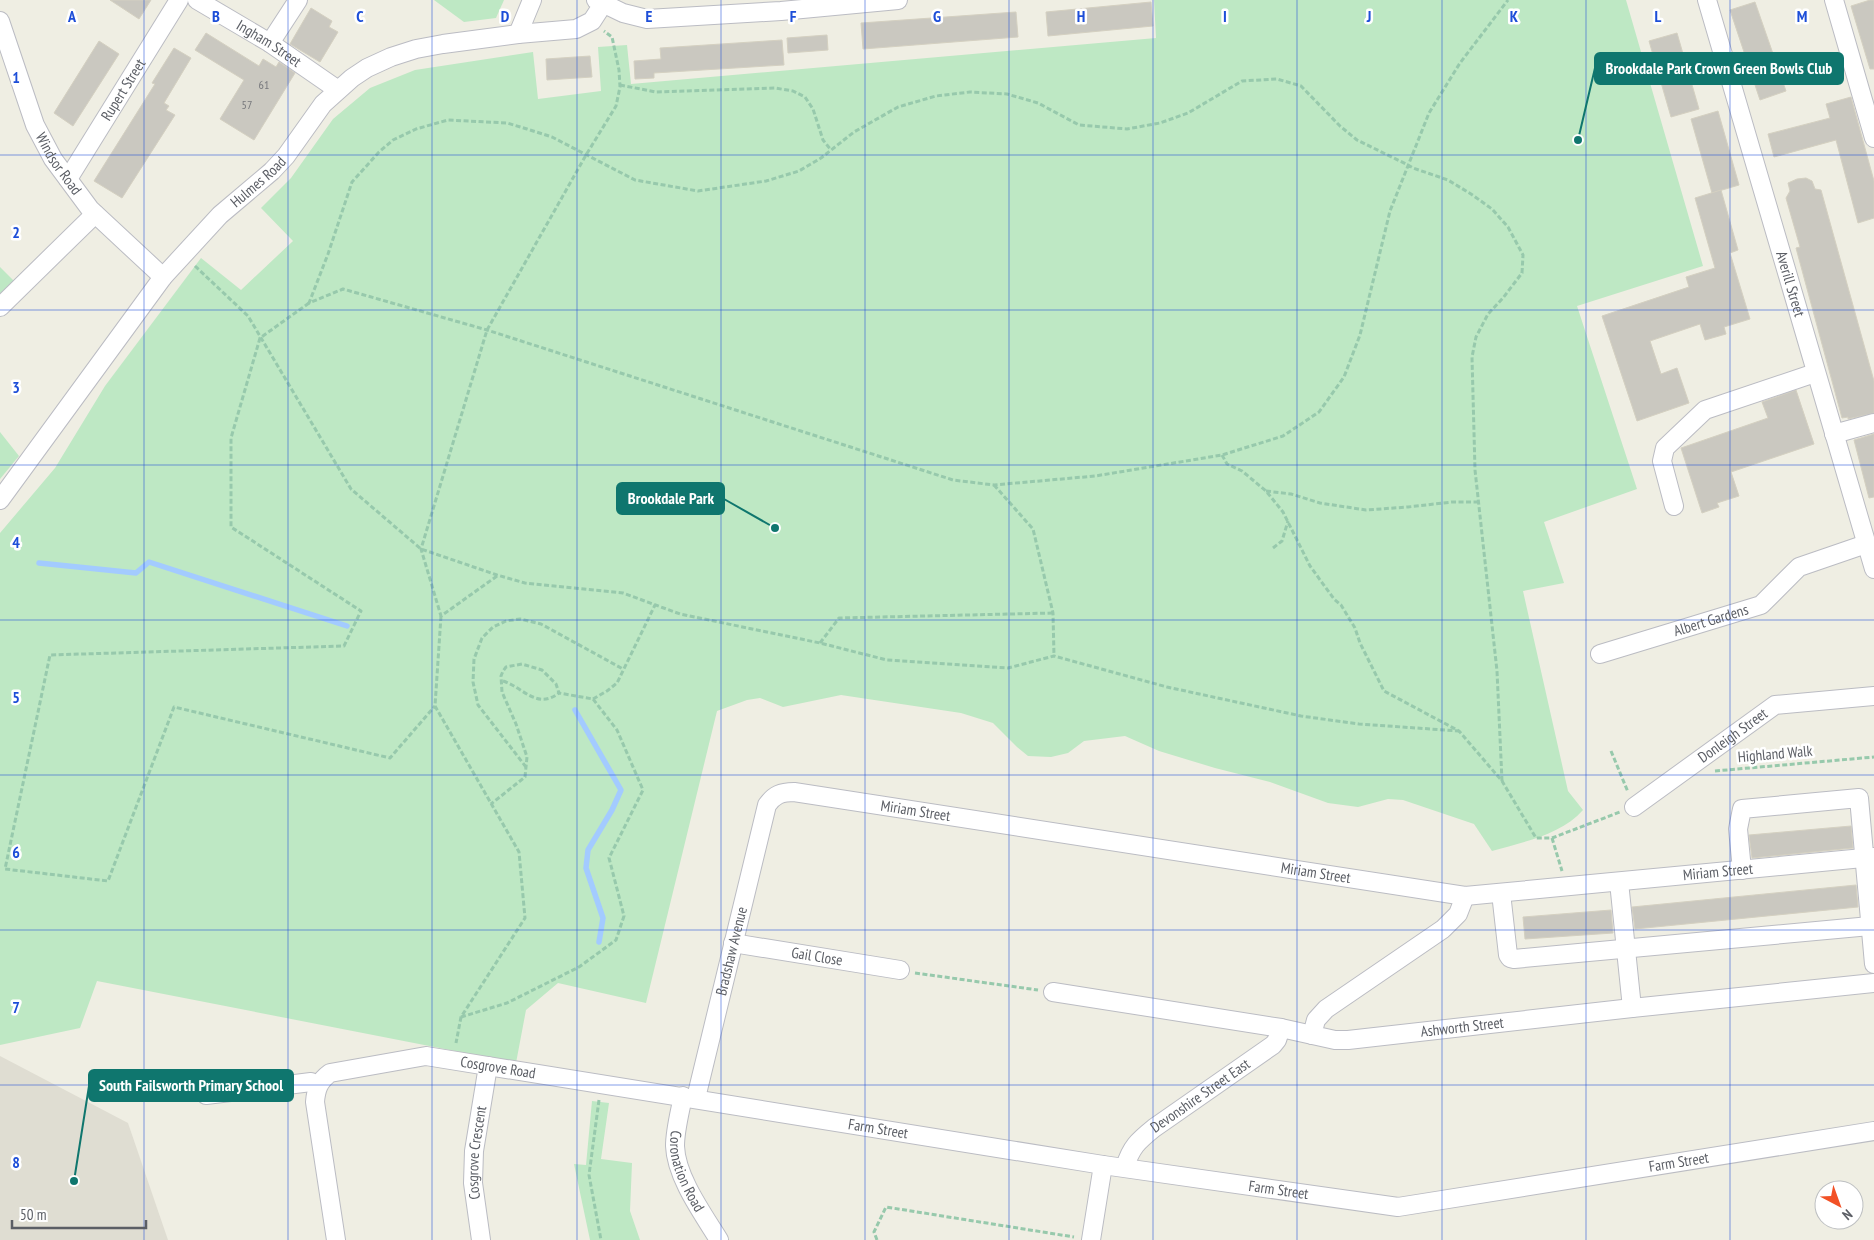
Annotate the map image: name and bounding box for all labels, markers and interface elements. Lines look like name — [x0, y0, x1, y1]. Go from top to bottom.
text: A — [67, 6, 77, 26]
text: B — [212, 6, 220, 26]
text: C — [356, 6, 364, 26]
text: D — [501, 6, 510, 26]
text: E — [646, 6, 653, 26]
text: F — [790, 6, 797, 26]
text: G — [933, 6, 941, 26]
text: H — [1077, 6, 1085, 26]
text: I — [1223, 6, 1227, 26]
text: J — [1366, 6, 1371, 26]
text: K — [1510, 6, 1519, 26]
text: L — [1655, 6, 1662, 26]
text: M — [1797, 6, 1807, 26]
street label: Ingham Street — [233, 15, 305, 71]
callout: Brookdale Park Crown Green Bowls Club — [1595, 53, 1843, 84]
street label: Rupert Street — [97, 55, 149, 124]
text: Brookdale Park Crown Green Bowls Club — [1606, 58, 1832, 78]
text: 1 — [12, 67, 20, 87]
house number: 61 — [259, 77, 269, 92]
house number: 57 — [242, 97, 252, 112]
street label: Windsor Road — [32, 129, 86, 198]
street label: Hulmes Road — [226, 152, 290, 211]
text: 2 — [12, 222, 20, 242]
street label: Averill Street — [1772, 249, 1809, 319]
text: 3 — [12, 377, 20, 397]
callout: Brookdale Park — [617, 483, 724, 514]
text: Brookdale Park — [628, 488, 715, 508]
text: 4 — [12, 532, 20, 552]
street label: Albert Gardens — [1671, 599, 1750, 640]
text: 5 — [12, 687, 20, 707]
street label: Donleigh Street — [1694, 704, 1771, 767]
street label: Highland Walk — [1737, 741, 1813, 766]
street label: Miriam Street — [880, 796, 952, 825]
text: 6 — [12, 842, 20, 862]
street label: Miriam Street — [1280, 858, 1352, 887]
street label: Miriam Street — [1682, 859, 1754, 884]
street label: Bradshaw Avenue — [711, 905, 751, 997]
street label: Gail Close — [790, 943, 844, 970]
text: 7 — [12, 997, 20, 1017]
street label: Ashworth Street — [1420, 1013, 1505, 1041]
street label: Cosgrove Road — [459, 1052, 537, 1083]
street label: Devonshire Street East — [1146, 1054, 1253, 1137]
callout: South Failsworth Primary School — [89, 1070, 293, 1101]
text: South Failsworth Primary School — [99, 1075, 283, 1095]
street label: Cosgrove Crescent — [463, 1104, 490, 1201]
street label: Farm Street — [847, 1114, 910, 1142]
street label: Coronation Road — [666, 1130, 709, 1215]
street label: Farm Street — [1647, 1148, 1710, 1176]
text: 8 — [12, 1152, 20, 1172]
street label: Farm Street — [1247, 1176, 1310, 1203]
north arrow — [1814, 1180, 1864, 1230]
scale bar — [12, 1198, 146, 1230]
text: 50 m — [20, 1205, 46, 1224]
text: N — [1839, 1206, 1856, 1224]

